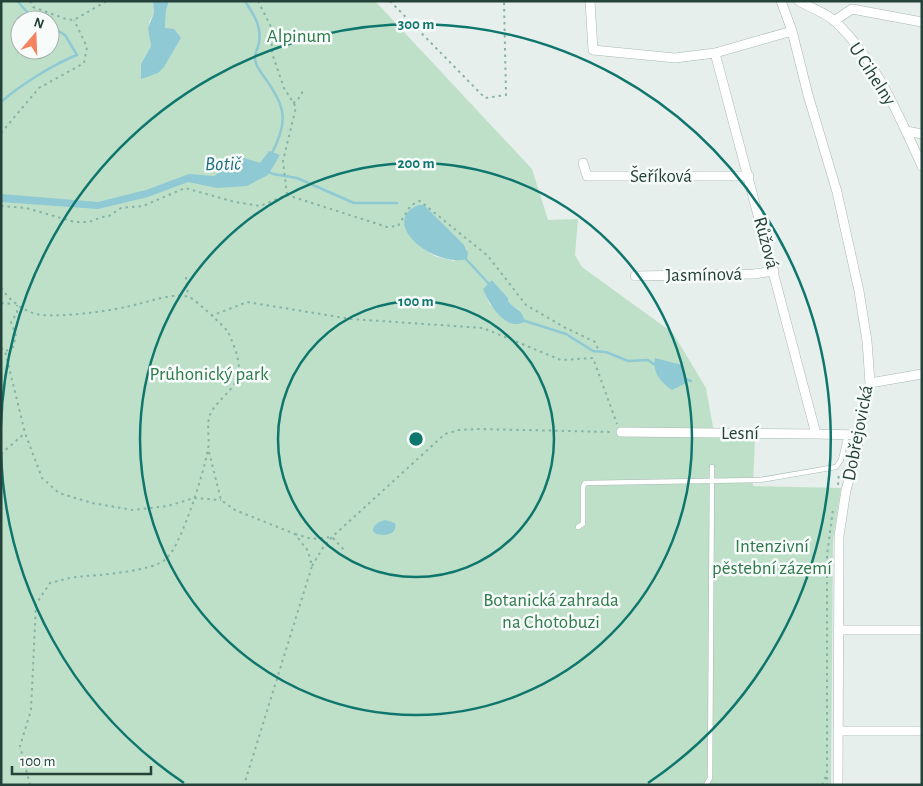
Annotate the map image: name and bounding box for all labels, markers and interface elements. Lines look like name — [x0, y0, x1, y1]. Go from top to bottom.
north arrow — [10, 10, 60, 60]
text: N — [32, 15, 46, 32]
text: 300 m — [398, 17, 434, 32]
park label: Alpinum — [267, 27, 331, 46]
street label: U Cihelny — [845, 39, 899, 109]
water label: Botič — [205, 154, 242, 174]
text: 200 m — [397, 156, 435, 171]
street label: Šeříková — [630, 165, 692, 186]
street label: Růžová — [750, 215, 782, 271]
street label: Jasmínová — [666, 265, 743, 285]
text: 100 m — [398, 294, 434, 309]
park label: Průhonický park — [149, 365, 269, 384]
street label: Dobřejovická — [839, 383, 877, 483]
street label: Lesní — [721, 424, 759, 443]
centre of rings — [407, 430, 425, 448]
park label: Intenzivní pěstební zázemí — [712, 537, 832, 578]
park label: Botanická zahrada na Chotobuzi — [483, 591, 619, 632]
scale bar — [12, 744, 151, 776]
text: 100 m — [20, 754, 55, 769]

